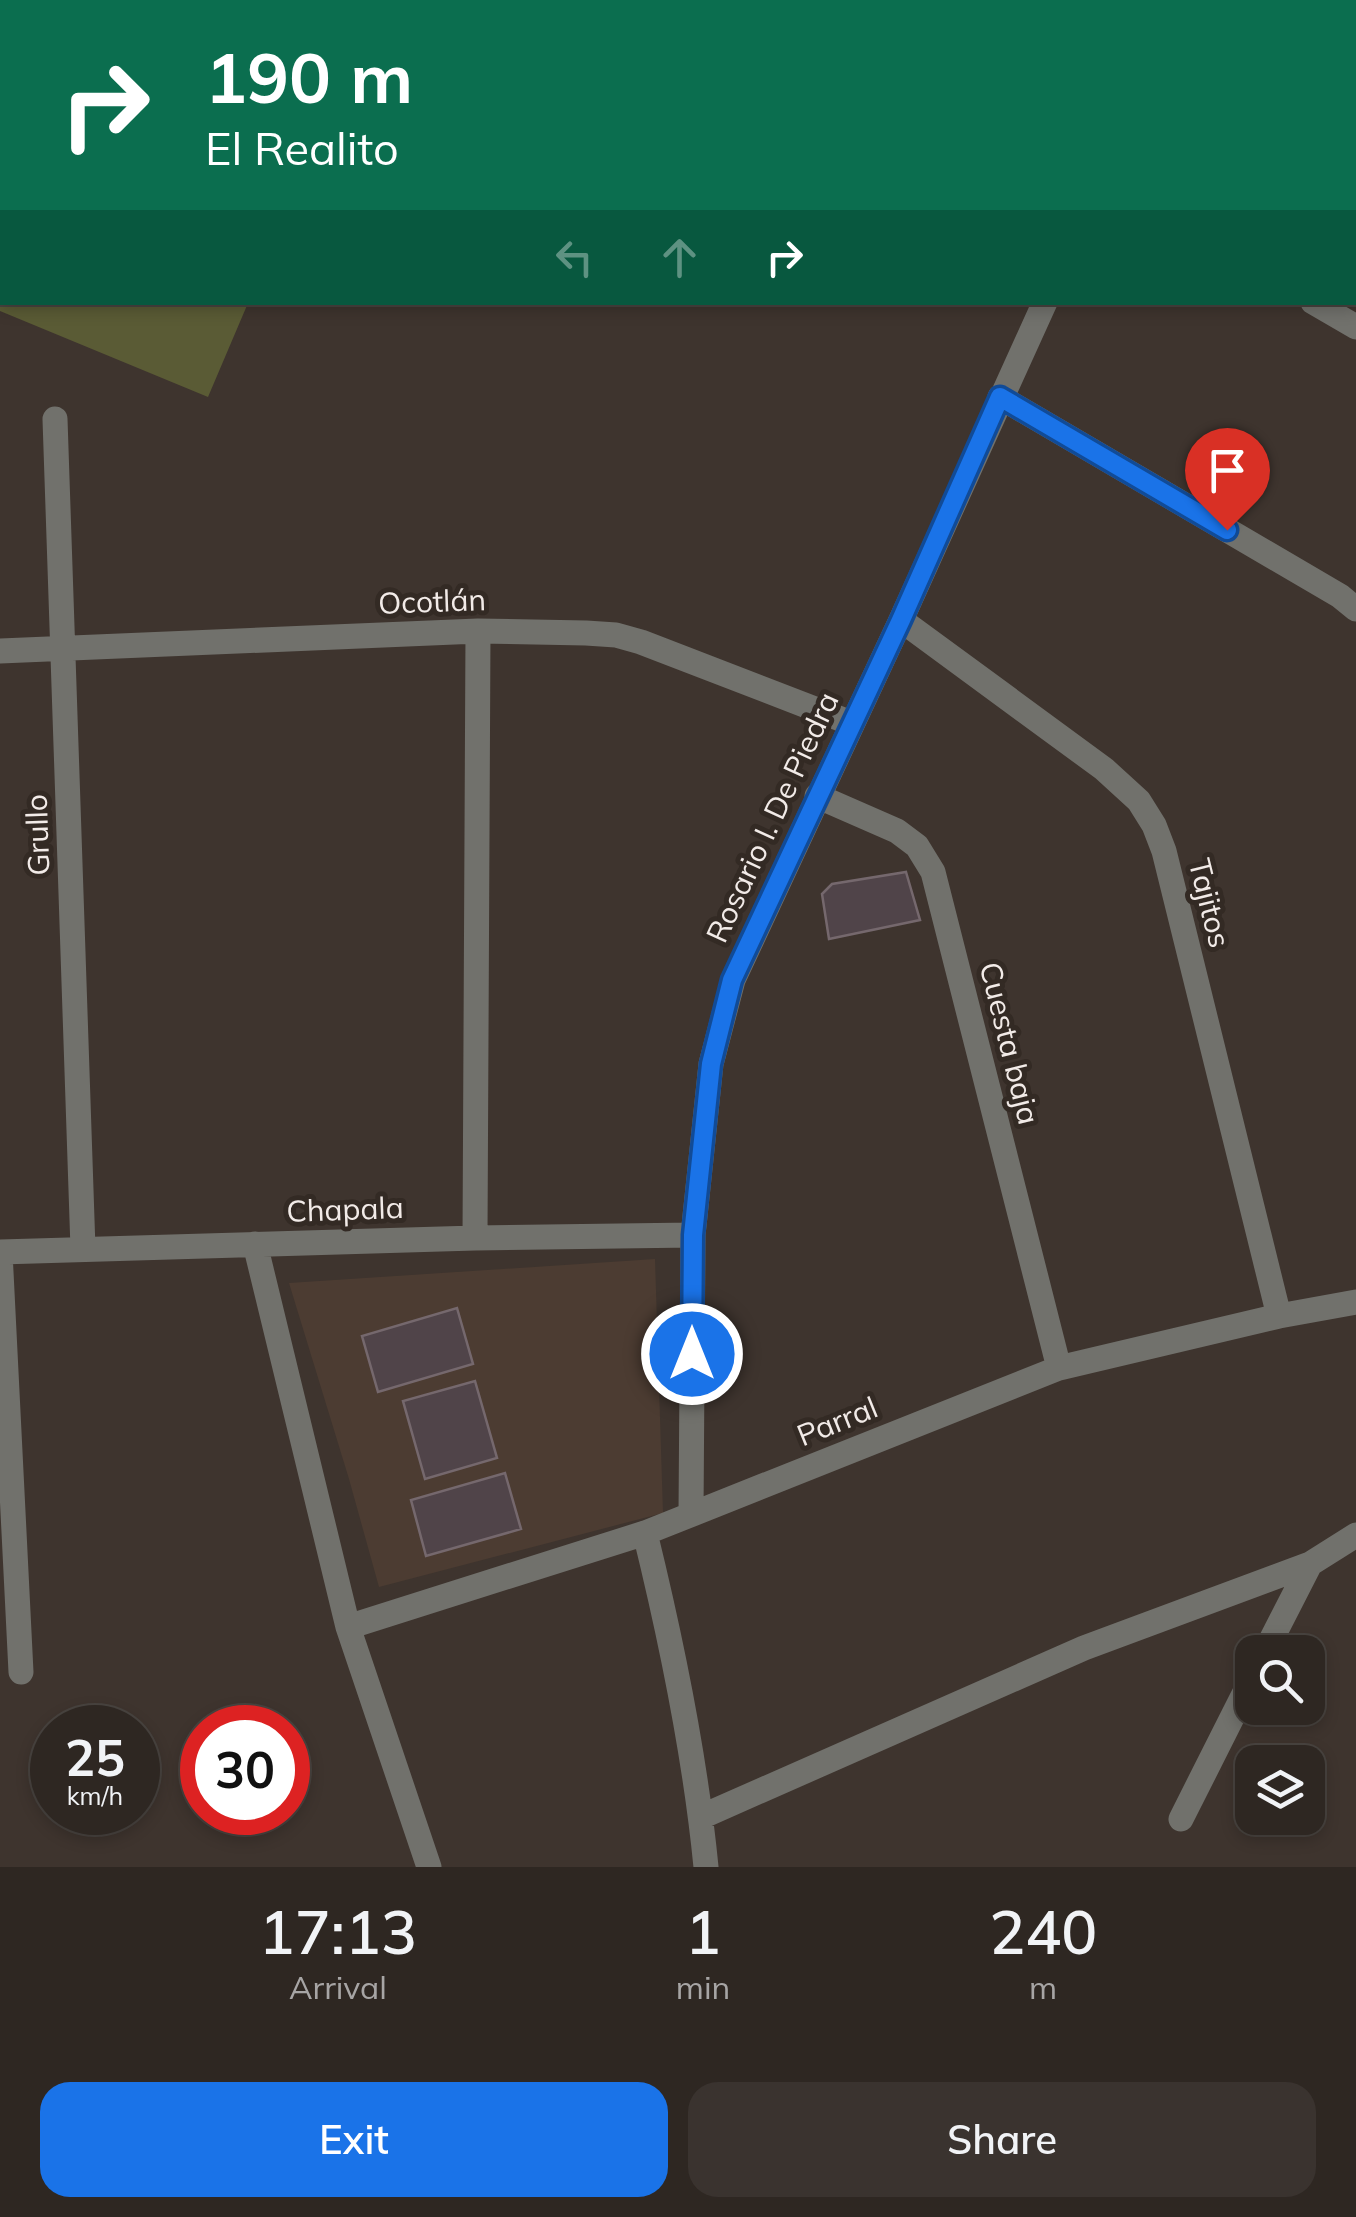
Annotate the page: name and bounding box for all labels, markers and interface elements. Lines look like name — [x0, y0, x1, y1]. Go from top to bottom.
text: 190 m — [205, 33, 413, 121]
icon: right — [40, 40, 170, 170]
text: El Realito — [205, 120, 399, 176]
icon: left — [547, 230, 602, 285]
icon: ahead — [652, 230, 707, 285]
icon: right — [757, 230, 812, 285]
pin — [1185, 428, 1270, 531]
icon: arrive — [1200, 443, 1255, 498]
street label: Ocotlán — [377, 580, 487, 622]
street label: Rosario I. De Piedra — [697, 686, 847, 948]
street label: Grullo — [17, 794, 57, 876]
street label: Tajitos — [1181, 855, 1239, 951]
street label: Cuesta baja — [971, 958, 1049, 1128]
street label: Chapala — [286, 1188, 404, 1230]
position arrow — [640, 1302, 744, 1406]
street label: Parral — [791, 1388, 883, 1454]
map controls — [1235, 1635, 1325, 1835]
button: search — [1235, 1635, 1325, 1725]
speed limit sign: 30 — [180, 1705, 310, 1835]
text: 25 — [65, 1726, 125, 1789]
button: layers — [1235, 1745, 1325, 1835]
text: km/h — [67, 1780, 123, 1811]
text: 17:13 — [259, 1894, 417, 1969]
text: 1 — [685, 1894, 721, 1969]
text: 240 — [989, 1894, 1097, 1969]
text: Arrival — [289, 1967, 387, 2007]
text: min — [676, 1967, 730, 2007]
text: m — [1029, 1967, 1057, 2007]
button: Exit — [40, 2082, 668, 2197]
button: Share — [688, 2082, 1316, 2197]

